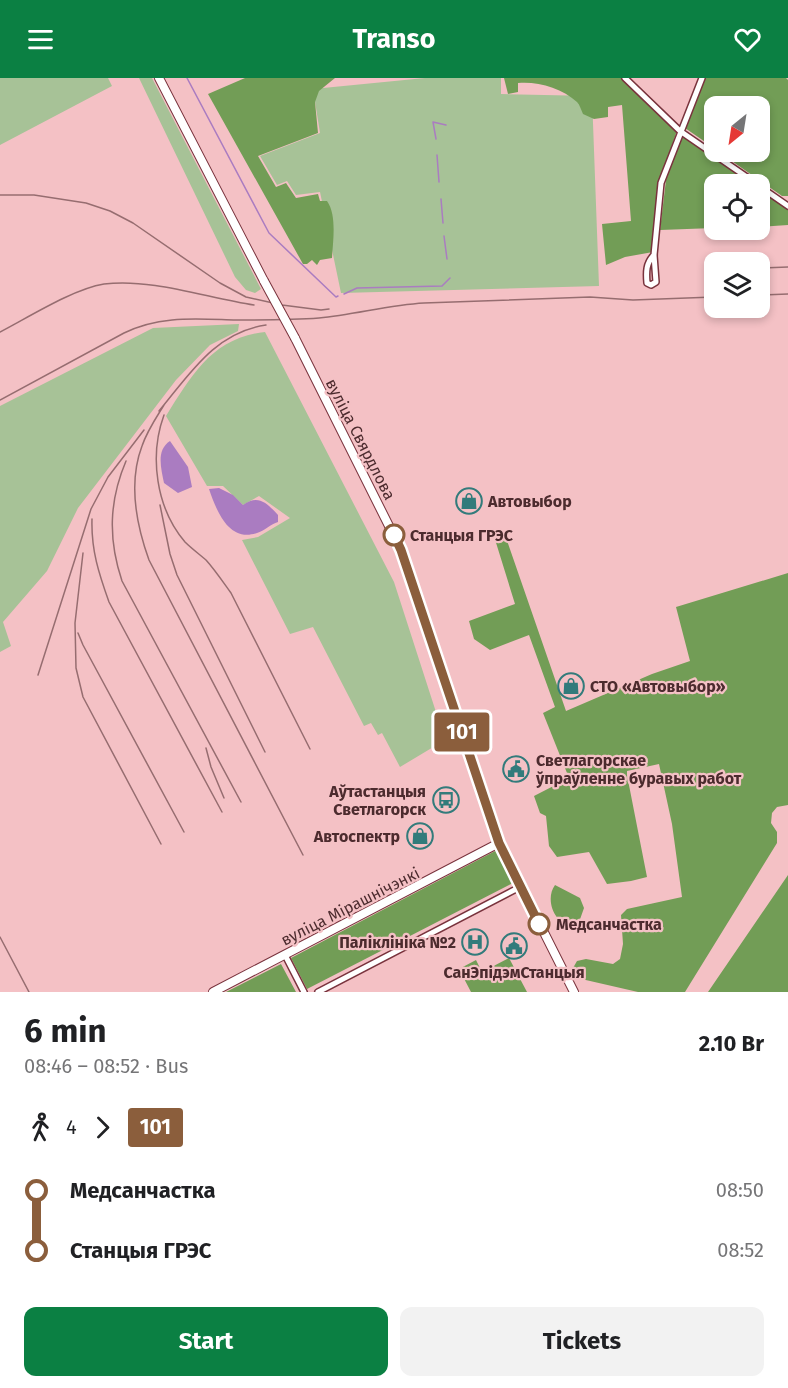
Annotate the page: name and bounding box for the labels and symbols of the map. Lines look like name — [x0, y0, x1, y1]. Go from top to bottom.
north arrow — [704, 96, 770, 162]
street label: вуліца Свярдлова — [322, 375, 399, 503]
shop icon: Автовыбор — [454, 486, 484, 516]
place label: Автовыбор — [487, 492, 572, 511]
marker: Станцыя ГРЭС — [383, 524, 405, 546]
place label: Станцыя ГРЭС — [410, 526, 514, 545]
shop icon: СТО «Автовыбор» — [556, 671, 586, 701]
place label: СТО «Автовыбор» — [590, 677, 725, 696]
line badge: 101 — [428, 712, 496, 752]
place label: Светлагорскае ўпраўленне буравых работ — [535, 751, 742, 788]
public building icon: Светлагорскае ўпраўленне буравых работ — [501, 754, 531, 784]
place label: Аўтастанцыя Светлагорск — [328, 782, 426, 819]
bus stop icon: Аўтастанцыя Светлагорск — [431, 785, 461, 815]
shop icon: Автоспектр — [405, 821, 435, 851]
place label: Автоспектр — [313, 827, 400, 846]
street label: вуліца Мірашнічэнкі — [278, 863, 423, 950]
marker: Медсанчастка — [528, 913, 550, 935]
place label: Медсанчастка — [556, 915, 662, 934]
hospital icon: Паліклініка №2 — [460, 927, 490, 957]
public building icon: СанЭпідэмСтанцыя — [499, 931, 529, 961]
place label: Паліклініка №2 — [339, 933, 456, 952]
place label: СанЭпідэмСтанцыя — [443, 963, 585, 982]

